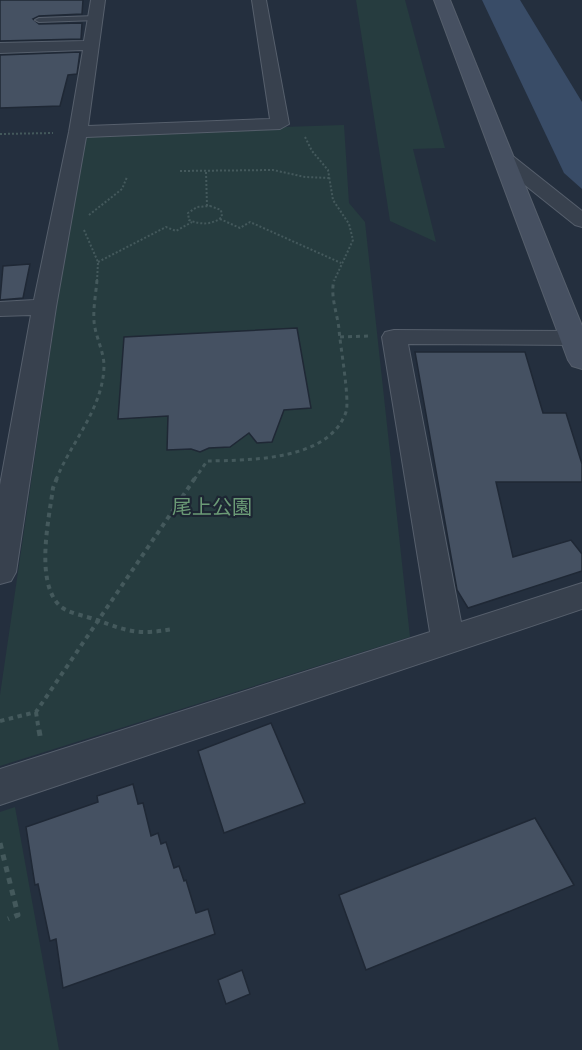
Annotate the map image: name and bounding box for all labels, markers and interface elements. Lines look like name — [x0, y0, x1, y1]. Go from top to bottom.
park label: 尾上公園 — [172, 494, 252, 522]

